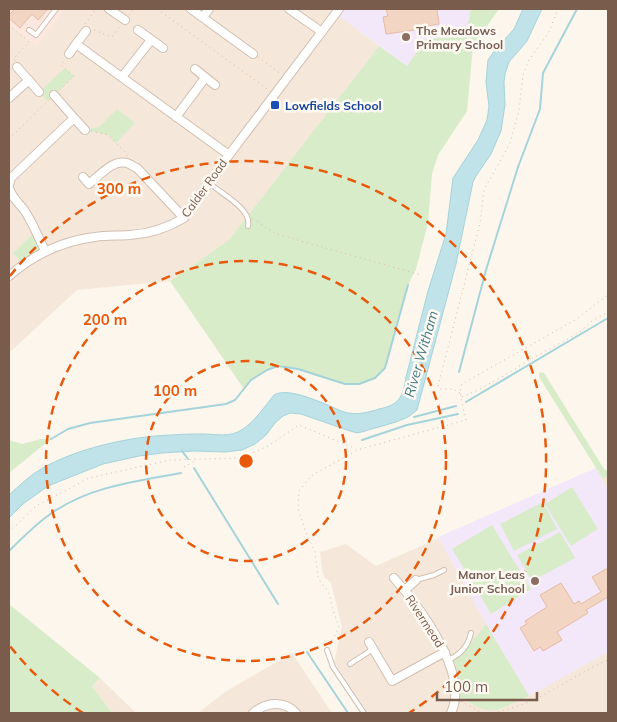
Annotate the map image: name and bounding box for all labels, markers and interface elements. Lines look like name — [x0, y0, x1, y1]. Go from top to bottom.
place label: The Meadows Primary School — [416, 23, 503, 52]
marker: The Meadows Primary School — [400, 31, 412, 43]
place label: Lowfields School — [285, 98, 382, 113]
marker: Lowfields School — [269, 99, 281, 111]
street label: Calder Road — [178, 156, 230, 220]
text: 300 m — [97, 179, 141, 198]
water label: River Witham — [400, 309, 442, 399]
text: 200 m — [83, 310, 127, 329]
text: 100 m — [153, 381, 197, 400]
centre of rings — [237, 452, 255, 470]
place label: Manor Leas Junior School — [450, 567, 525, 596]
marker: Manor Leas Junior School — [529, 575, 541, 587]
street label: Rivermead — [402, 592, 448, 650]
scale bar — [437, 670, 537, 702]
text: 100 m — [444, 677, 488, 696]

